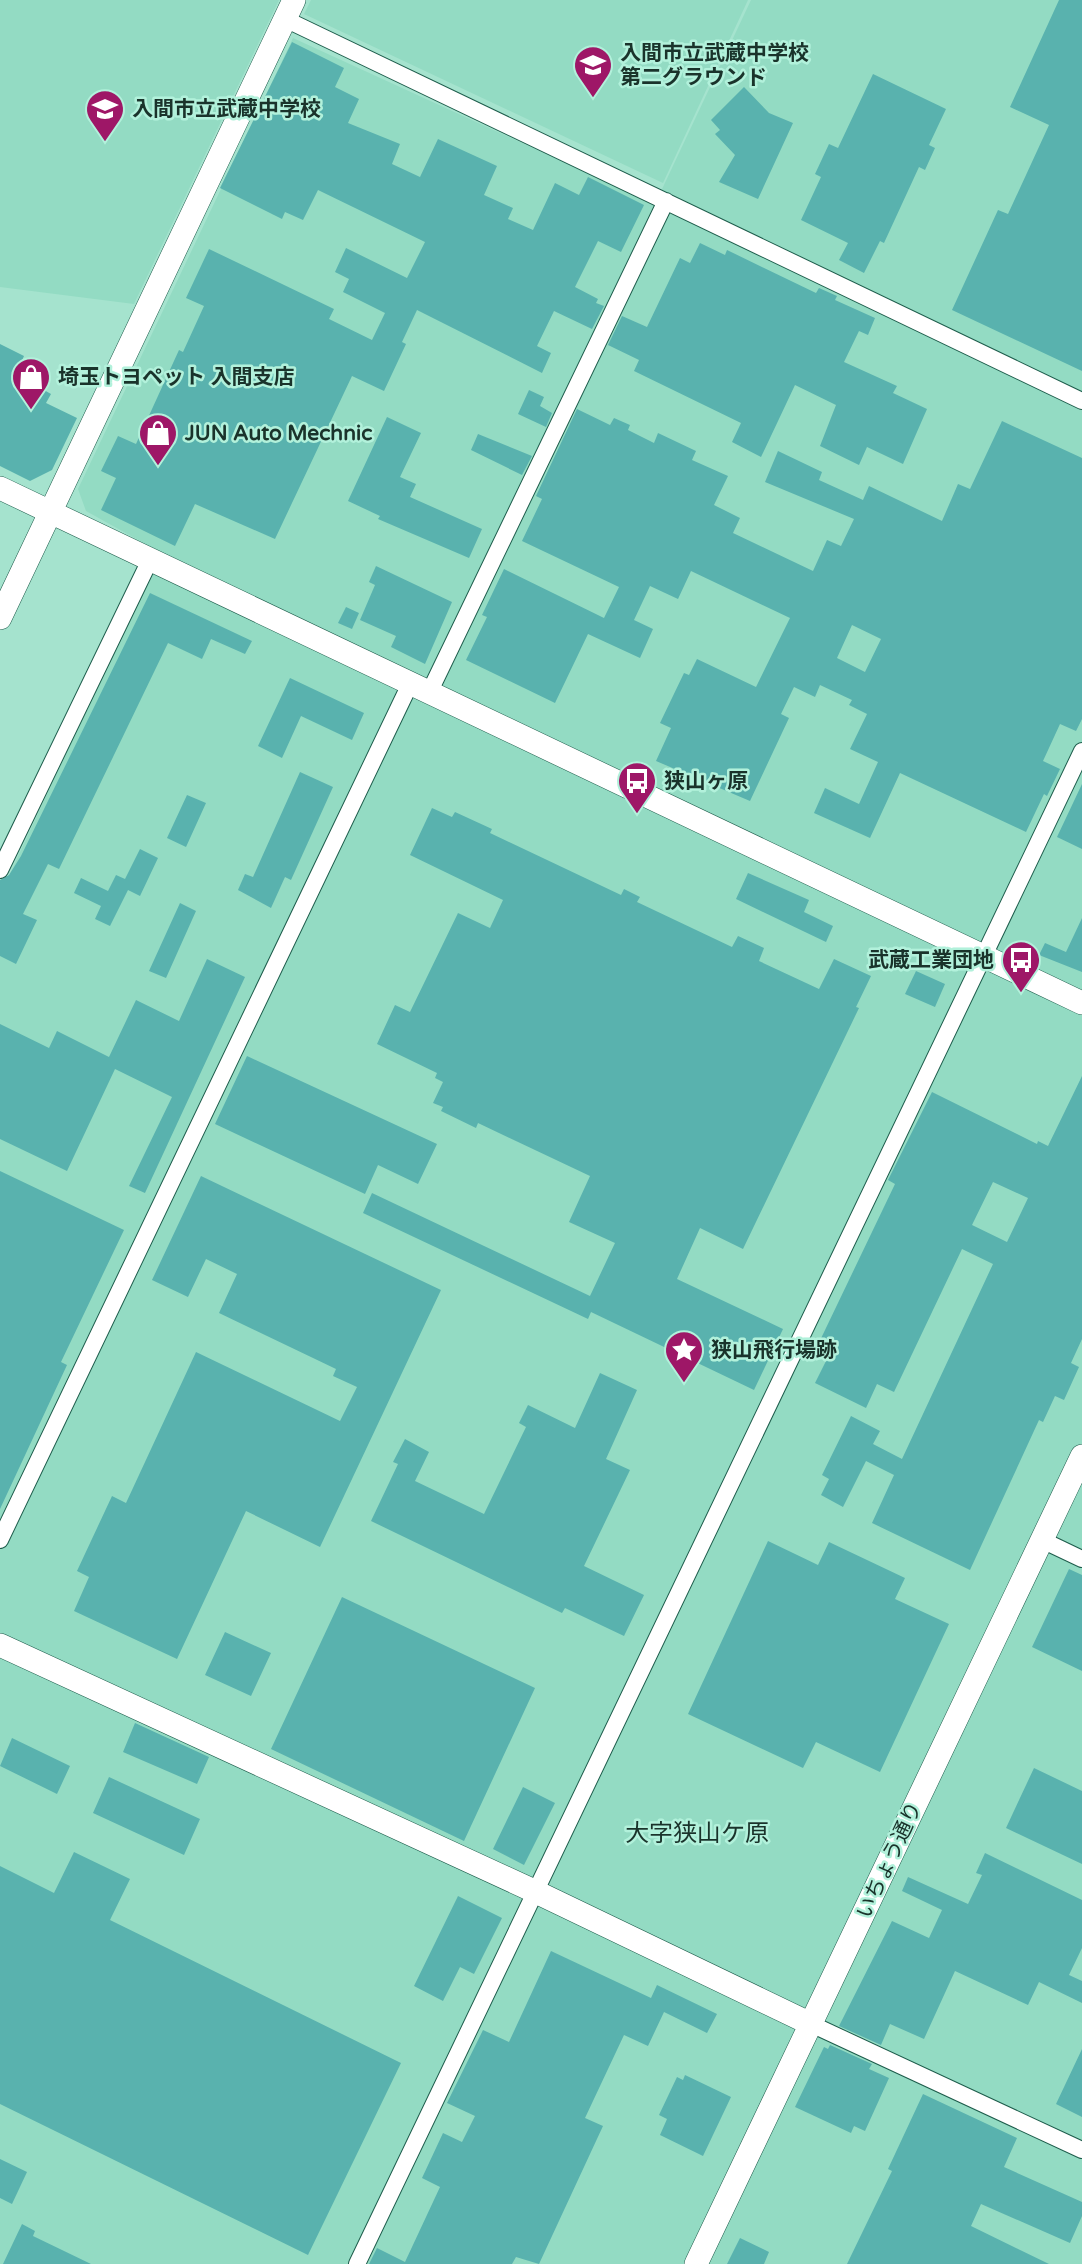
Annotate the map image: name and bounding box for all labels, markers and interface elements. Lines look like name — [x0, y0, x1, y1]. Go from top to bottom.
place label: 入間市立武蔵中学校 第二グラウンド — [620, 41, 809, 90]
school or university icon: 入間市立武蔵中学校 第二グラウンド — [572, 44, 614, 99]
school or university icon: 入間市立武蔵中学校 — [84, 88, 126, 143]
place label: 入間市立武蔵中学校 — [132, 97, 321, 122]
shop icon: 埼玉トヨペット 入間支店 — [10, 356, 52, 411]
place label: 埼玉トヨペット 入間支店 — [58, 365, 294, 390]
shop icon: JUN Auto Mechnic — [137, 412, 179, 467]
place label: JUN Auto Mechnic — [184, 421, 372, 446]
bus stop icon: 狭山ヶ原 — [616, 760, 658, 815]
place label: 狭山ヶ原 — [664, 769, 748, 794]
bus stop icon: 武蔵工業団地 — [1000, 939, 1042, 994]
place label: 武蔵工業団地 — [868, 948, 994, 973]
place icon: 狭山飛行場跡 — [663, 1329, 705, 1384]
place label: 狭山飛行場跡 — [711, 1338, 837, 1363]
street label: いちょう通り — [851, 1798, 927, 1923]
district label: 大字狭山ケ原 — [625, 1819, 769, 1848]

